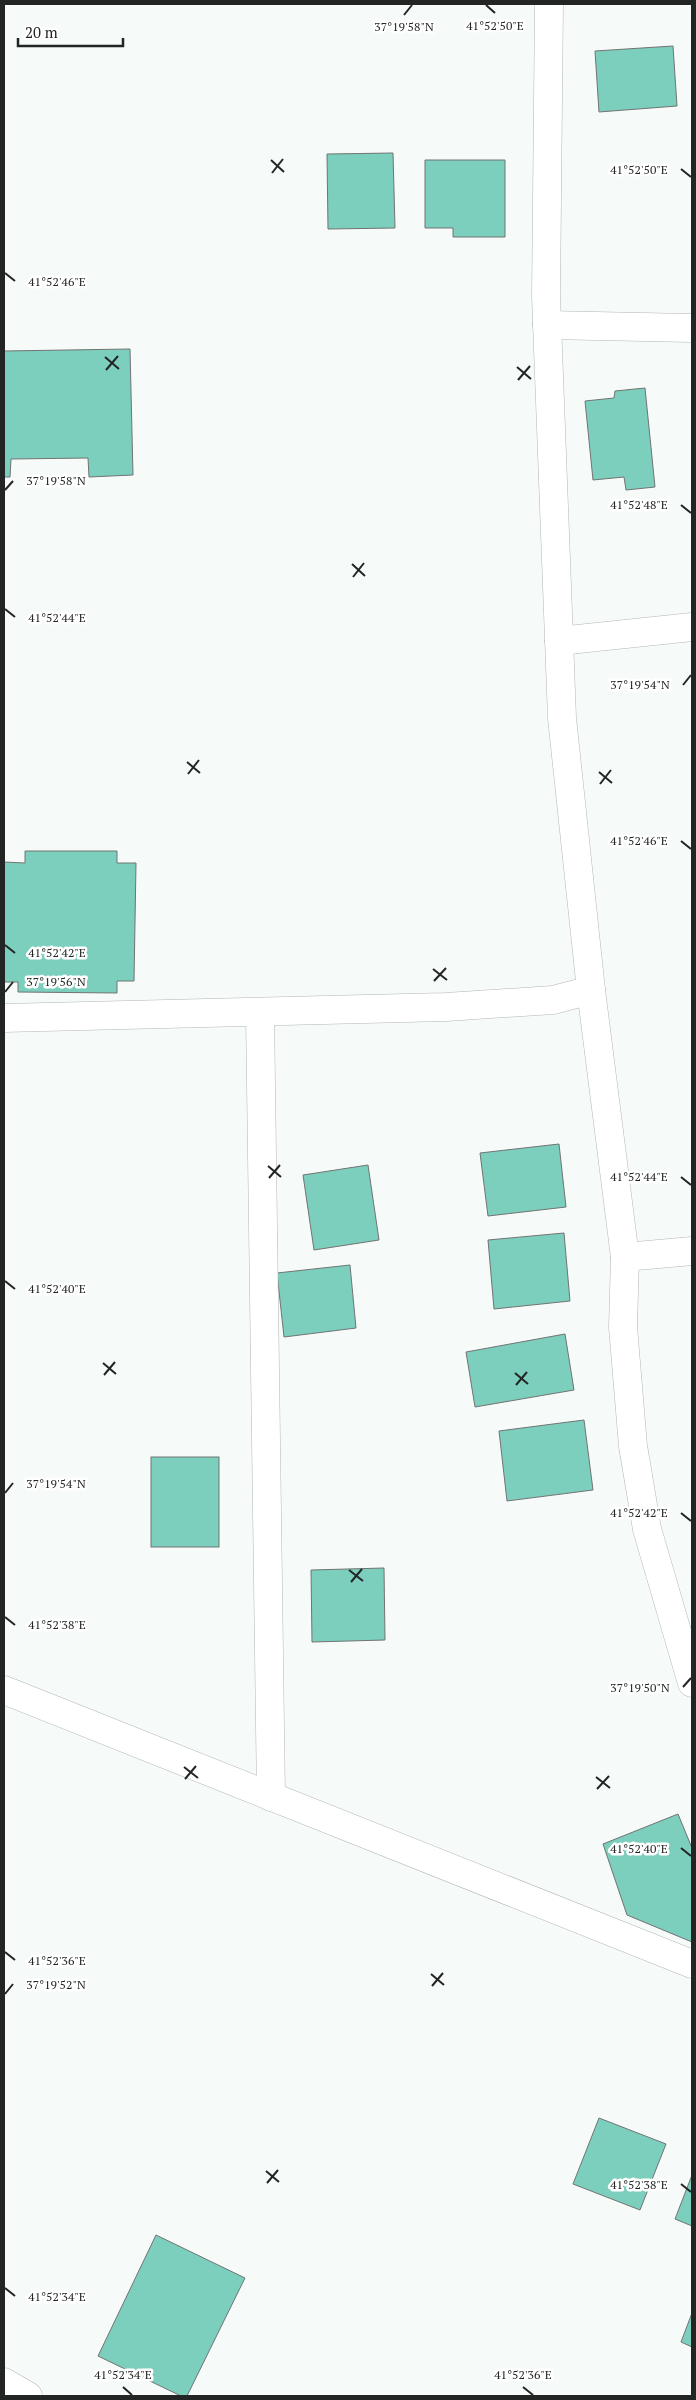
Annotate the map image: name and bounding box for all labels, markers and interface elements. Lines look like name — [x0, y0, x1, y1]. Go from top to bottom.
scale bar — [18, 15, 122, 47]
text: 41°52'50"E — [466, 18, 524, 33]
text: 37°19'58"N — [374, 19, 434, 34]
text: 20 m — [25, 22, 58, 42]
text: 41°52'50"E — [610, 162, 668, 177]
text: 41°52'46"E — [28, 274, 86, 289]
text: 37°19'58"N — [26, 473, 86, 488]
text: 41°52'48"E — [610, 497, 668, 512]
text: 41°52'44"E — [28, 610, 86, 625]
text: 37°19'54"N — [610, 677, 670, 692]
text: 41°52'46"E — [610, 833, 668, 848]
text: 41°52'42"E — [28, 945, 86, 960]
text: 37°19'56"N — [26, 974, 86, 989]
text: 41°52'44"E — [610, 1169, 668, 1184]
text: 41°52'40"E — [28, 1281, 86, 1296]
text: 37°19'54"N — [26, 1476, 86, 1491]
text: 41°52'42"E — [610, 1505, 668, 1520]
text: 41°52'38"E — [28, 1617, 86, 1632]
text: 37°19'50"N — [610, 1680, 670, 1695]
text: 41°52'40"E — [610, 1841, 668, 1856]
text: 41°52'36"E — [28, 1953, 86, 1968]
text: 37°19'52"N — [26, 1977, 86, 1992]
text: 41°52'38"E — [610, 2177, 668, 2192]
text: 41°52'34"E — [28, 2289, 86, 2304]
text: 41°52'34"E — [94, 2367, 152, 2382]
text: 41°52'36"E — [494, 2367, 552, 2382]

